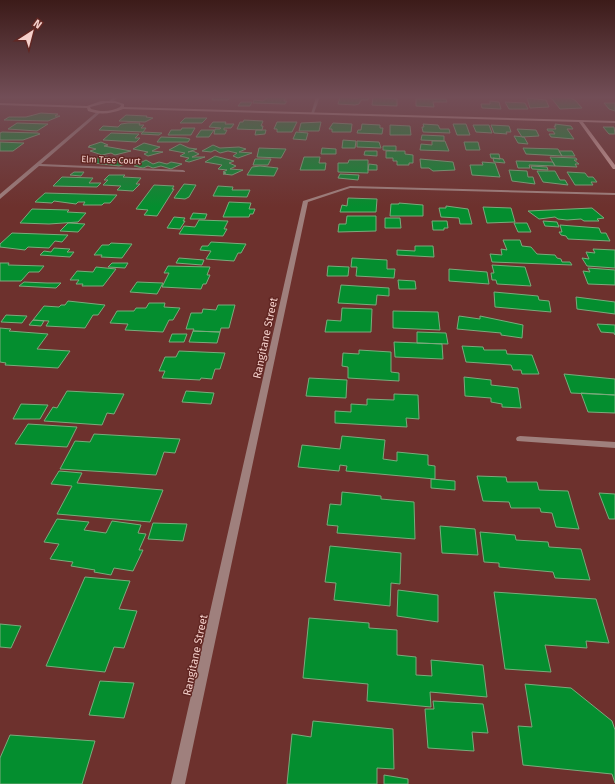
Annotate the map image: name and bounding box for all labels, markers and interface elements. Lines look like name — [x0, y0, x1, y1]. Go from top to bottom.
north arrow — [12, 12, 52, 52]
text: N — [31, 17, 44, 32]
street label: Elm Tree Court — [81, 154, 142, 166]
street label: Rangitane Street — [251, 296, 280, 380]
street label: Rangitane Street — [181, 613, 210, 697]

